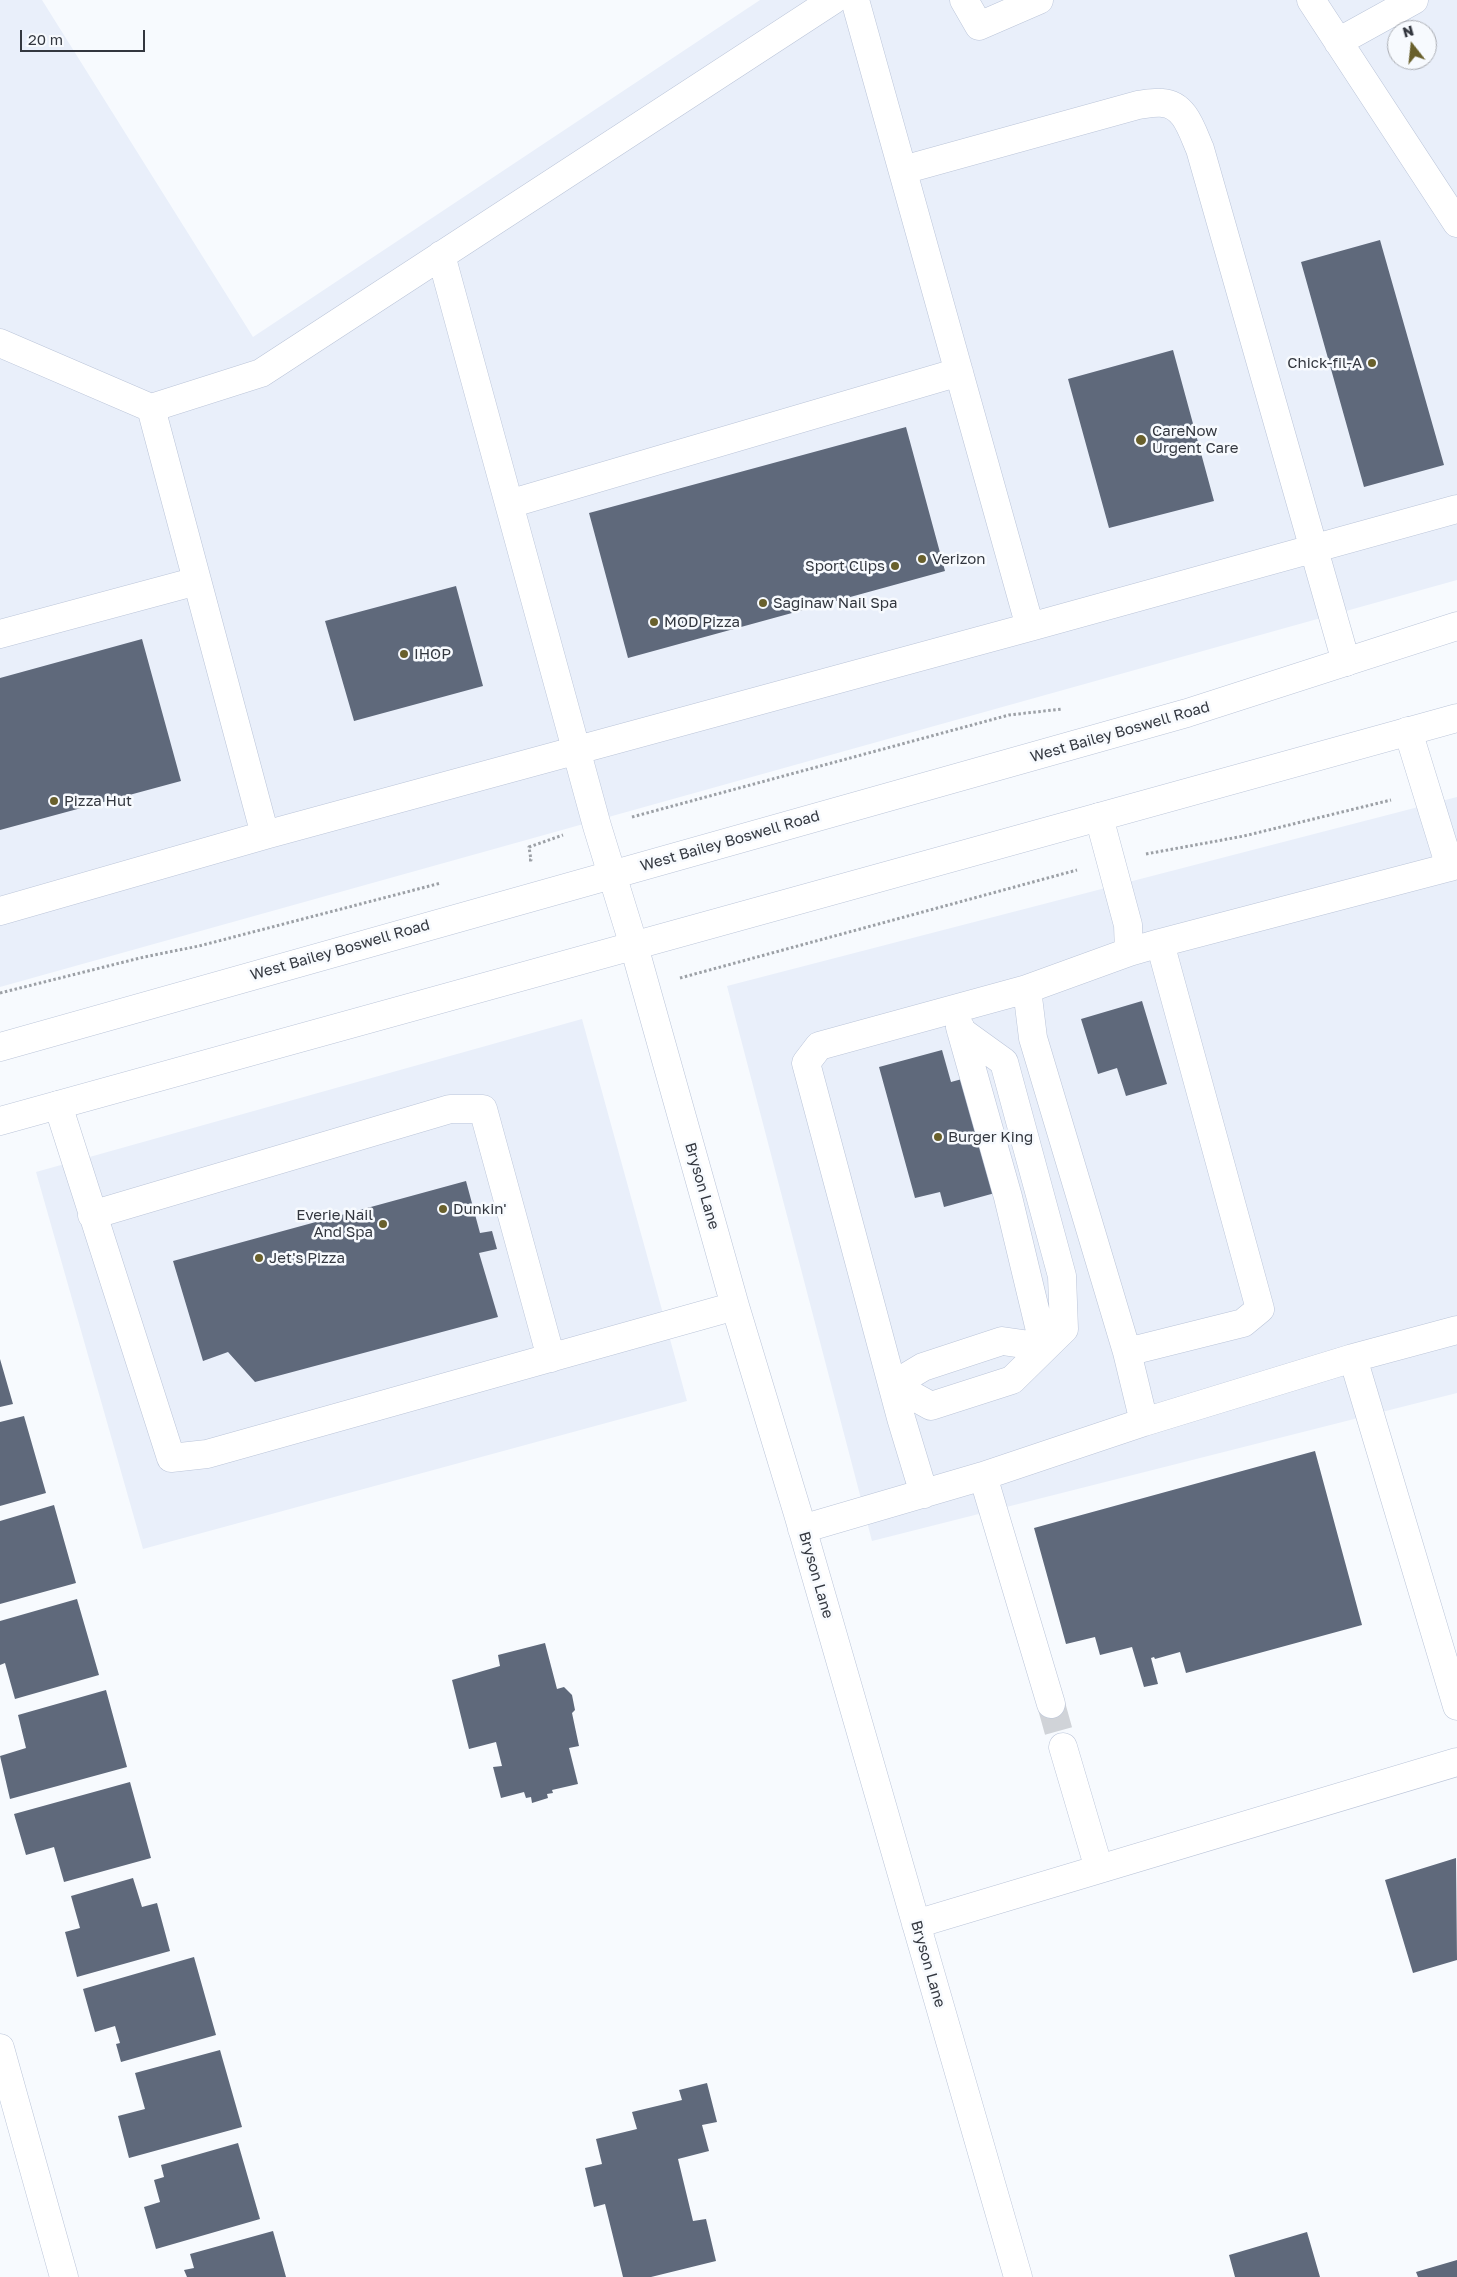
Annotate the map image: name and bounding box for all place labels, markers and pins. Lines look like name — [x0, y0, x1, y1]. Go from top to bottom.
place label: Chick-fil-A — [1287, 354, 1362, 372]
marker: Chick-fil-A — [1366, 357, 1378, 369]
place label: CareNow Urgent Care — [1152, 422, 1238, 457]
marker: CareNow Urgent Care — [1134, 433, 1148, 447]
place label: Verizon — [932, 550, 986, 568]
marker: Verizon — [916, 553, 928, 565]
place label: Sport Clips — [805, 557, 885, 575]
marker: Sport Clips — [889, 560, 901, 572]
place label: Saginaw Nail Spa — [773, 594, 898, 612]
marker: Saginaw Nail Spa — [757, 597, 769, 609]
place label: MOD Pizza — [664, 613, 740, 631]
marker: MOD Pizza — [648, 616, 660, 628]
place label: IHOP — [414, 645, 451, 663]
marker: IHOP — [398, 648, 410, 660]
place label: Pizza Hut — [64, 792, 132, 810]
marker: Pizza Hut — [48, 795, 60, 807]
place label: Burger King — [948, 1128, 1033, 1146]
marker: Burger King — [932, 1131, 944, 1143]
place label: Dunkin' — [453, 1200, 507, 1218]
marker: Dunkin' — [437, 1203, 449, 1215]
place label: Everie Nail And Spa — [296, 1206, 373, 1241]
marker: Everie Nail And Spa — [377, 1218, 389, 1230]
place label: Jet's Pizza — [269, 1249, 345, 1267]
marker: Jet's Pizza — [253, 1252, 265, 1264]

